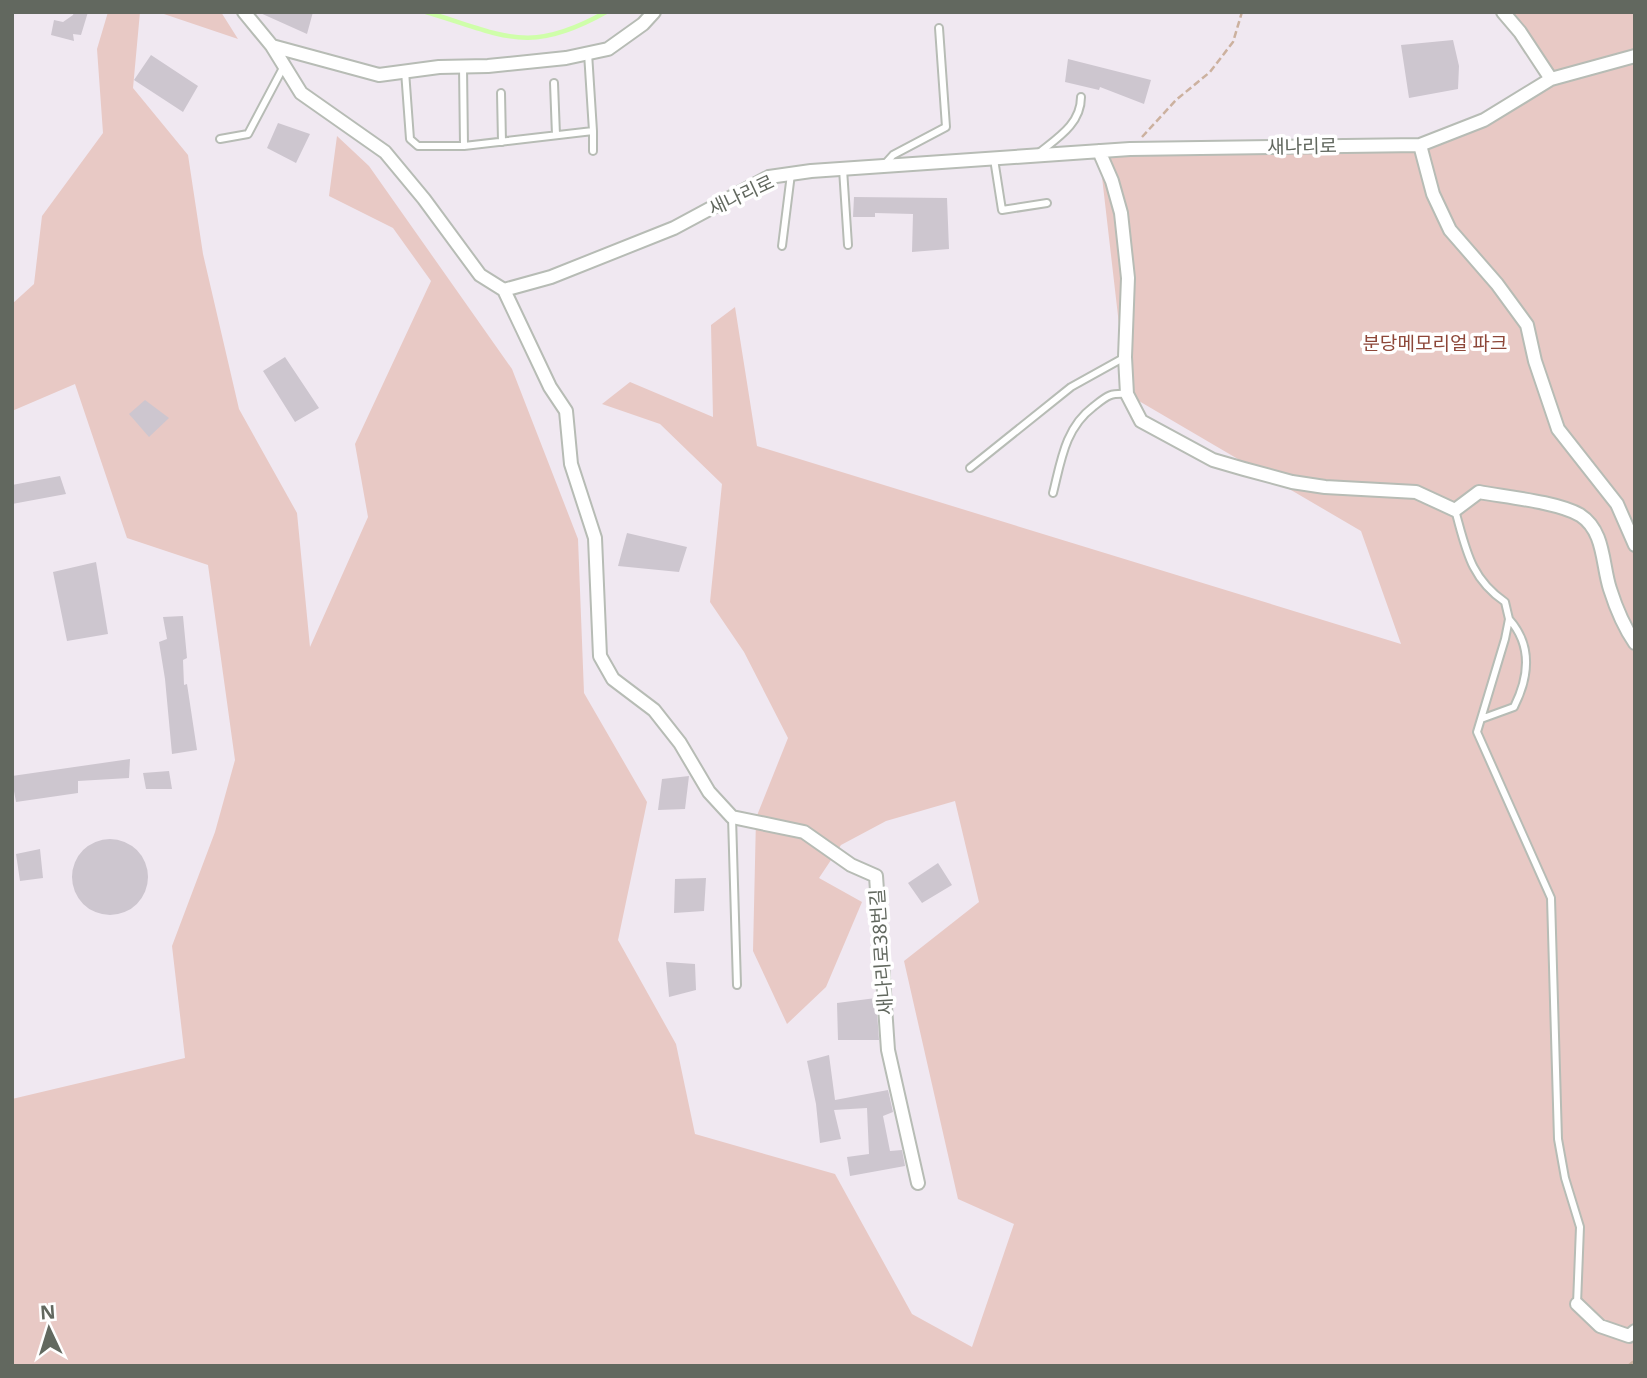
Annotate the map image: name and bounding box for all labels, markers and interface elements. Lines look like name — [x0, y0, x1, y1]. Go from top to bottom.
street label: 새나리로 — [1267, 132, 1337, 160]
street label: 새나리로 — [704, 168, 778, 222]
park label: 분당메모리얼 파크 — [1363, 330, 1507, 356]
street label: 새나리로38번길 — [864, 888, 898, 1016]
north arrow — [14, 1294, 84, 1364]
text: N — [39, 1299, 56, 1326]

